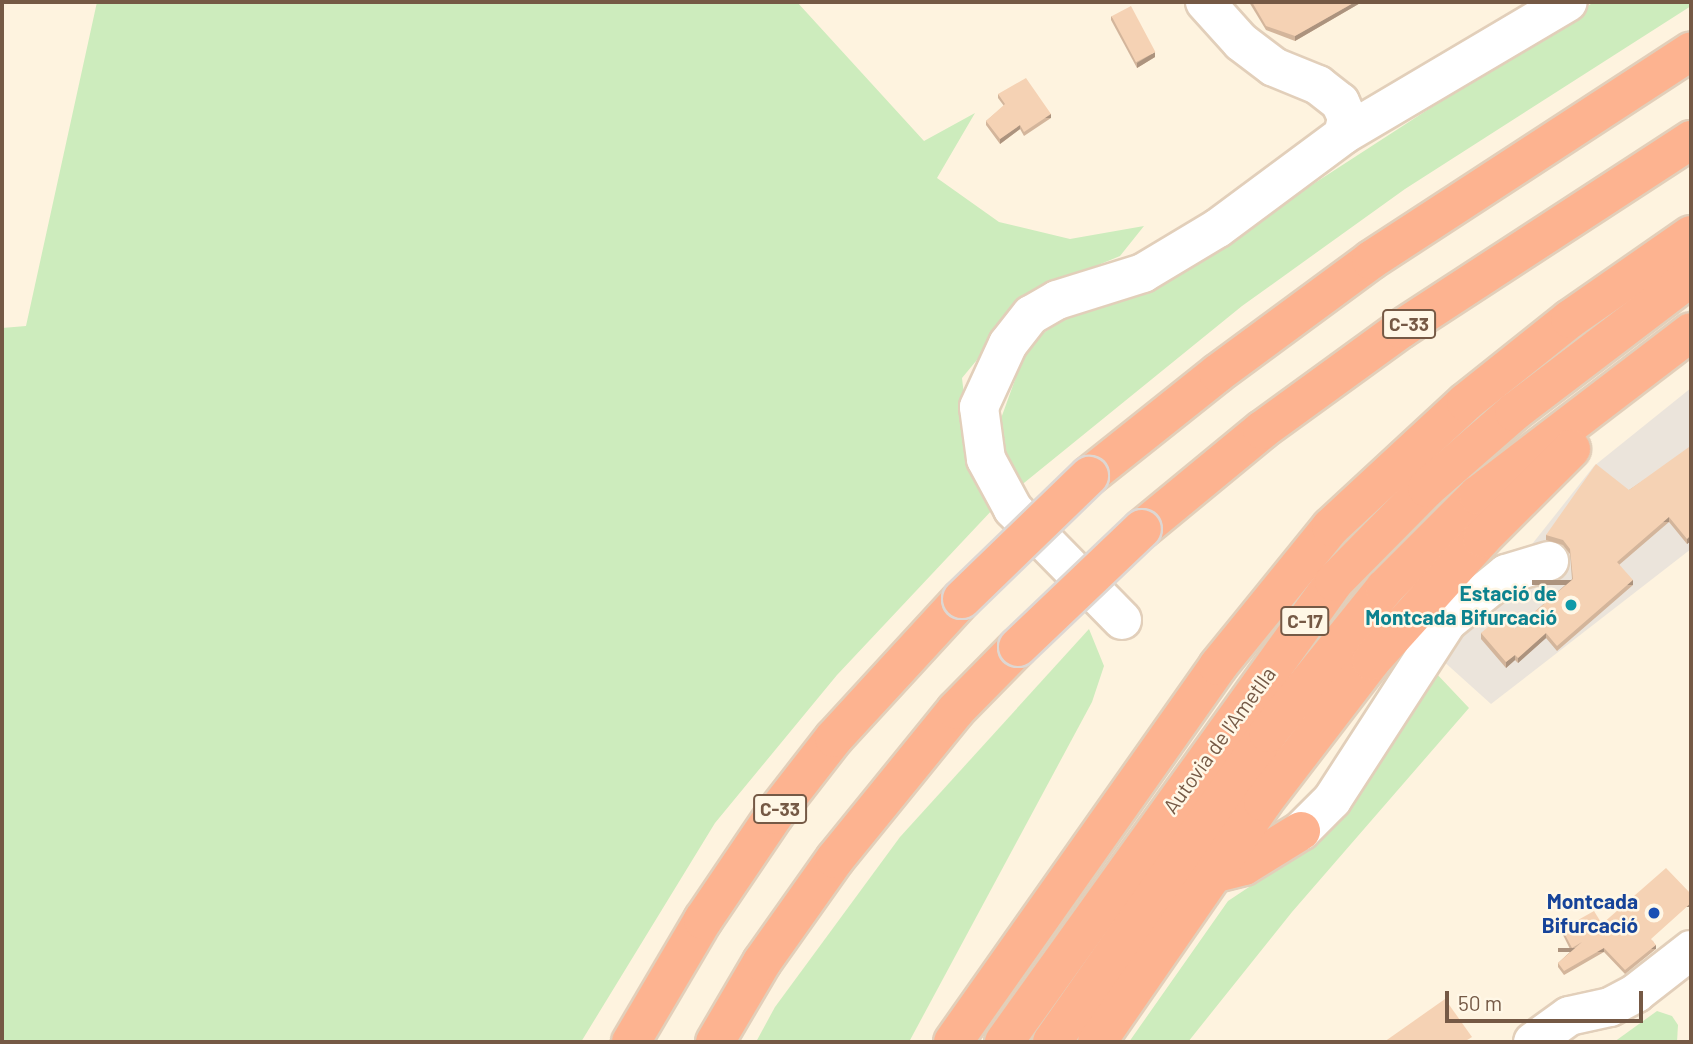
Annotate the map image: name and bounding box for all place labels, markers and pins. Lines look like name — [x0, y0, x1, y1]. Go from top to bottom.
place label: Estació de Montcada Bifurcació — [1365, 580, 1557, 630]
marker: Estació de Montcada Bifurcació — [1563, 597, 1579, 613]
place label: Montcada Bifurcació — [1542, 888, 1638, 938]
marker: Montcada Bifurcació — [1644, 903, 1664, 923]

